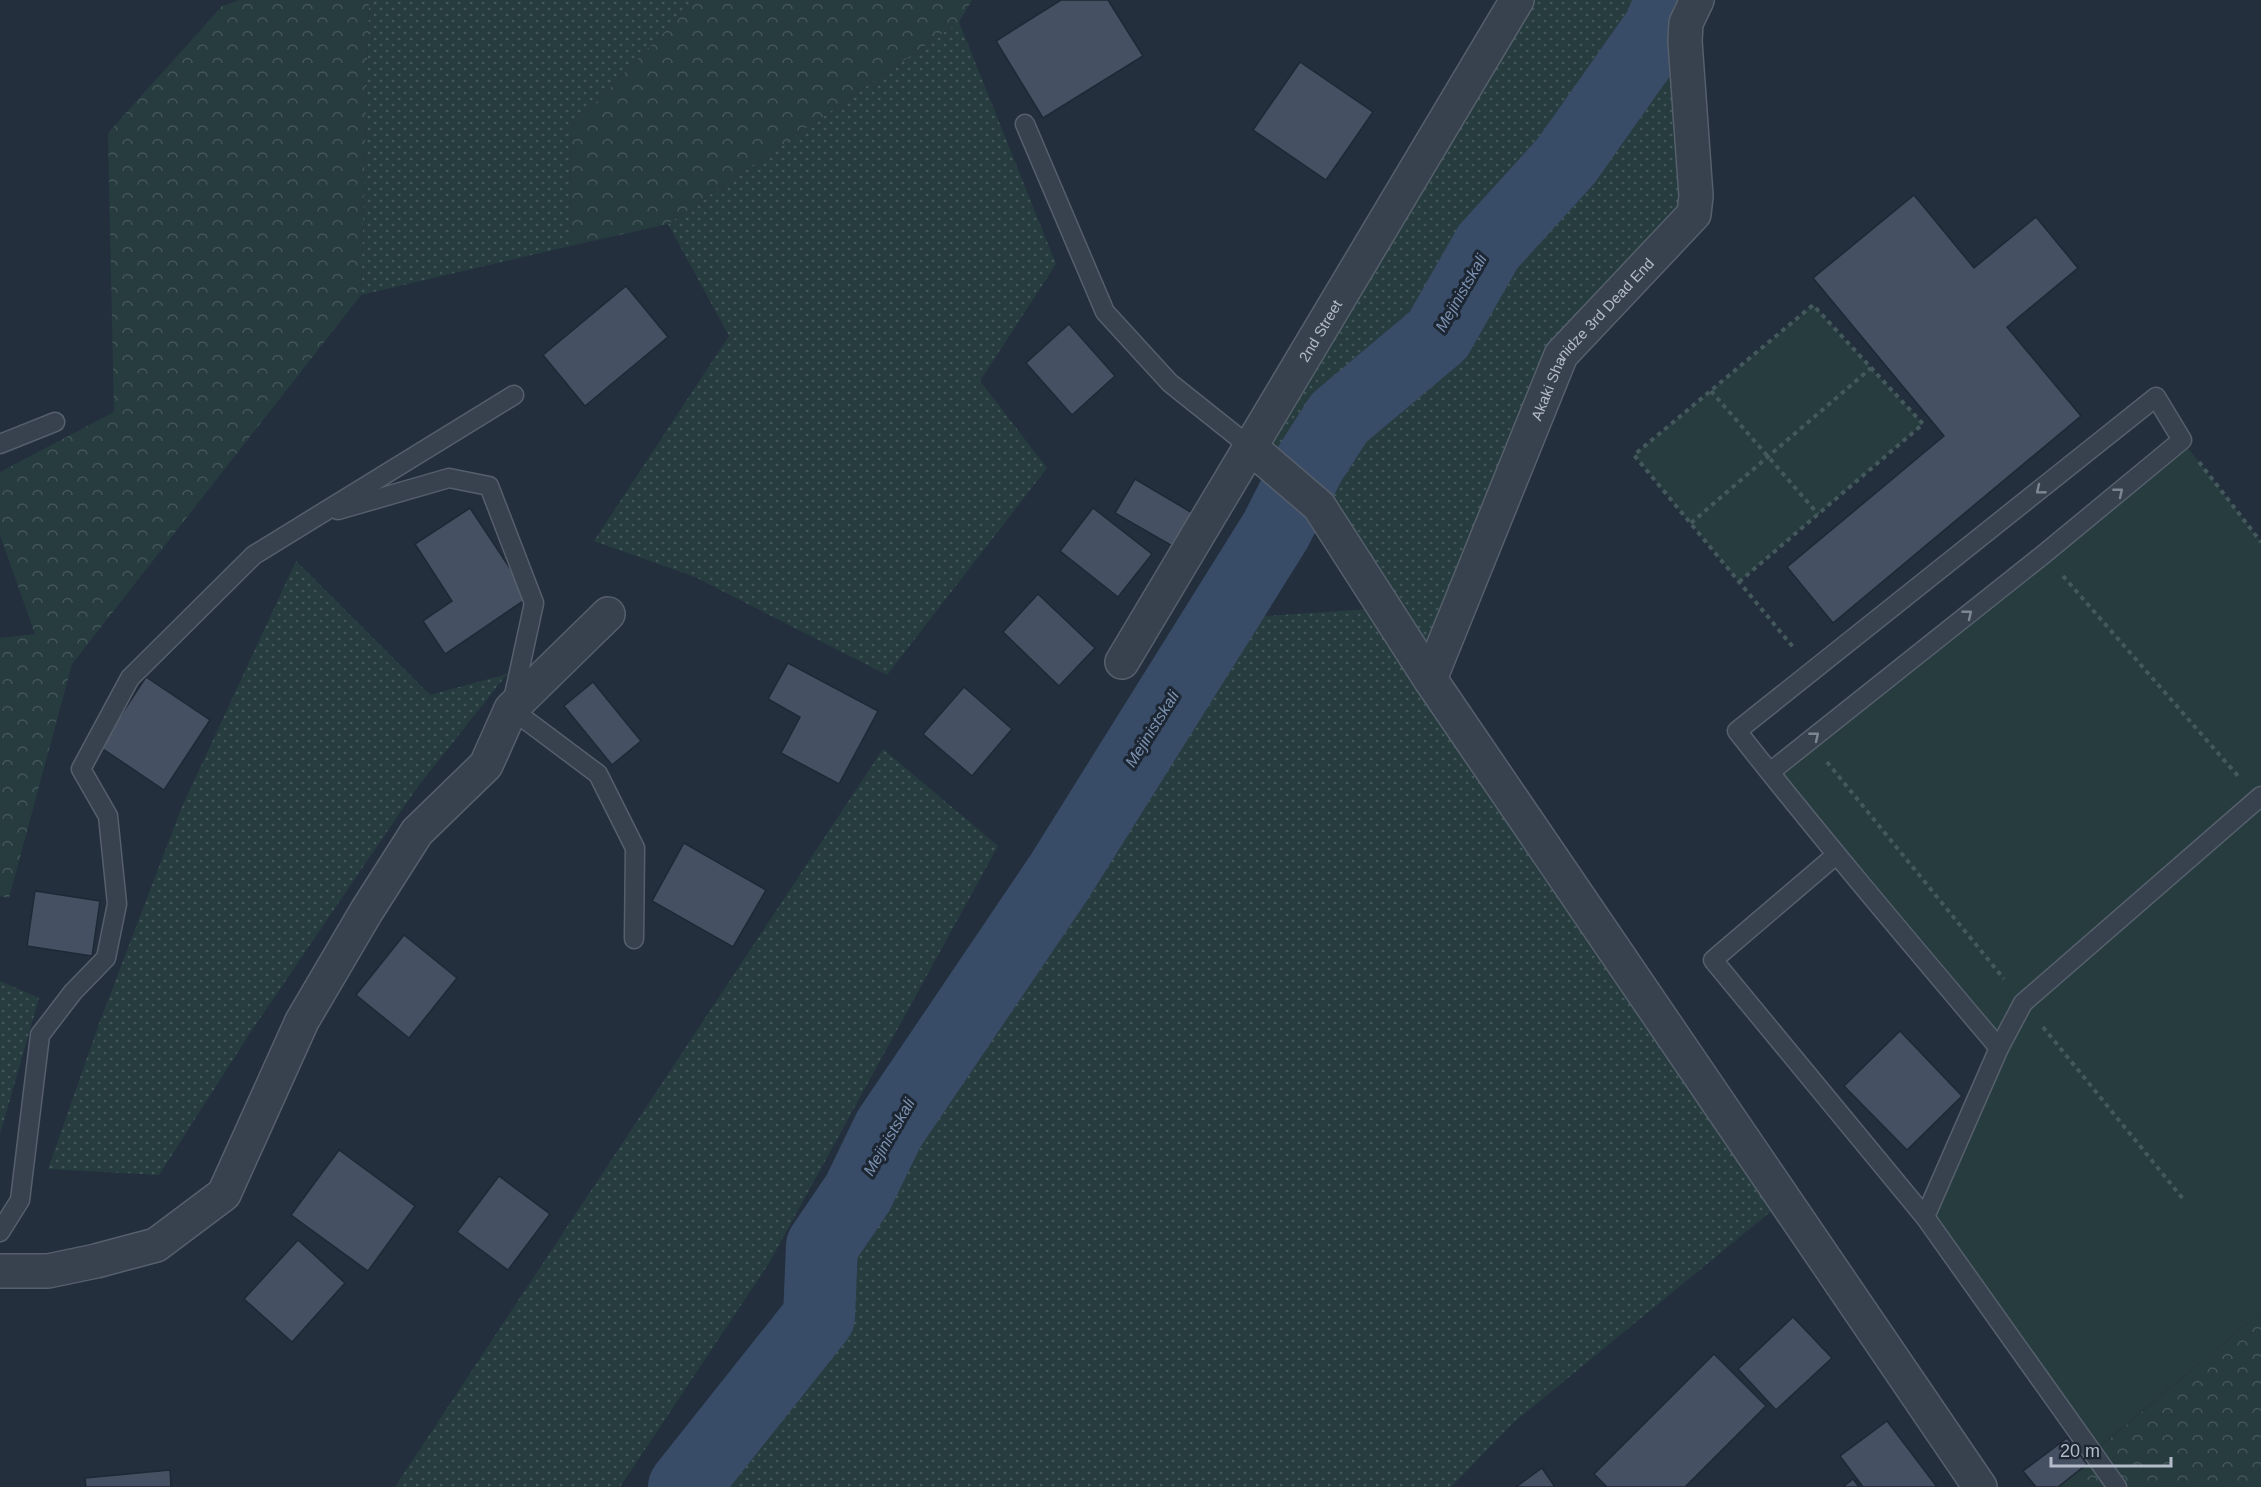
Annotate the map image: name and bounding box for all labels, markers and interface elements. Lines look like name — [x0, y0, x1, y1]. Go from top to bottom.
water label: Mejinistskali — [1432, 251, 1490, 335]
street label: Akaki Shanidze 3rd Dead End — [1527, 254, 1657, 423]
street label: 2nd Street — [1295, 296, 1345, 365]
one-way arrow — [2036, 482, 2047, 493]
one-way arrow — [2112, 488, 2123, 499]
one-way arrow — [1961, 611, 1972, 622]
water label: Mejinistskali — [1122, 688, 1182, 770]
one-way arrow — [1809, 732, 1820, 743]
water label: Mejinistskali — [860, 1095, 918, 1179]
scale bar — [2051, 1430, 2171, 1468]
text: 20 m — [2060, 1441, 2100, 1461]

